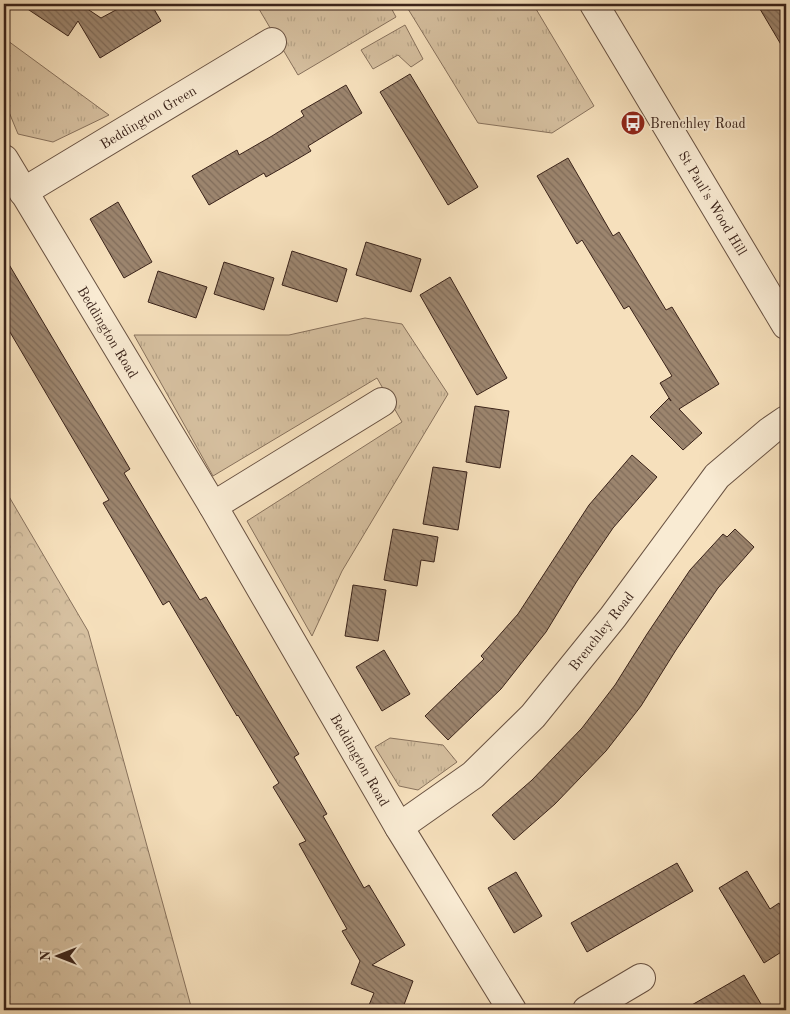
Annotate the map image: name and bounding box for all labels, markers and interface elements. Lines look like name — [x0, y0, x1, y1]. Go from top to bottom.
street label: Beddington Green — [98, 84, 199, 152]
bus stop icon: Brenchley Road — [620, 110, 646, 136]
place label: Brenchley Road — [650, 117, 746, 131]
street label: St Paul's Wood Hill — [675, 149, 749, 258]
street label: Beddington Road — [74, 284, 140, 381]
street label: Brenchley Road — [567, 590, 637, 674]
street label: Beddington Road — [327, 712, 391, 809]
north arrow — [32, 932, 82, 982]
text: N — [39, 950, 53, 961]

